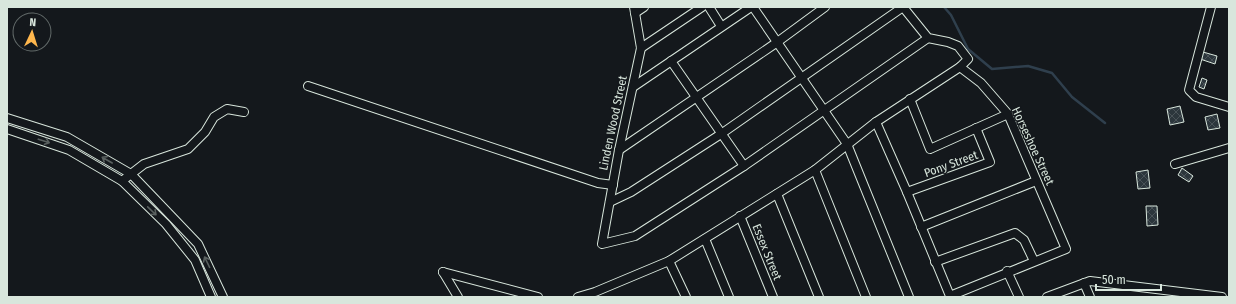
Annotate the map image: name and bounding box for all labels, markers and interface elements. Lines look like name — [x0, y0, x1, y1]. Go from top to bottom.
north arrow — [12, 12, 52, 52]
text: N — [29, 16, 36, 29]
street label: Linden Wood Street — [596, 74, 630, 172]
street label: Horseshoe Street — [1009, 105, 1057, 187]
one-way arrow — [38, 138, 50, 146]
street label: Pony Street — [922, 148, 980, 180]
one-way arrow — [102, 156, 114, 164]
one-way arrow — [147, 206, 157, 216]
street label: Essex Street — [749, 222, 785, 282]
one-way arrow — [203, 256, 210, 268]
scale bar — [1096, 266, 1161, 292]
text: 50 m — [1102, 273, 1126, 287]

